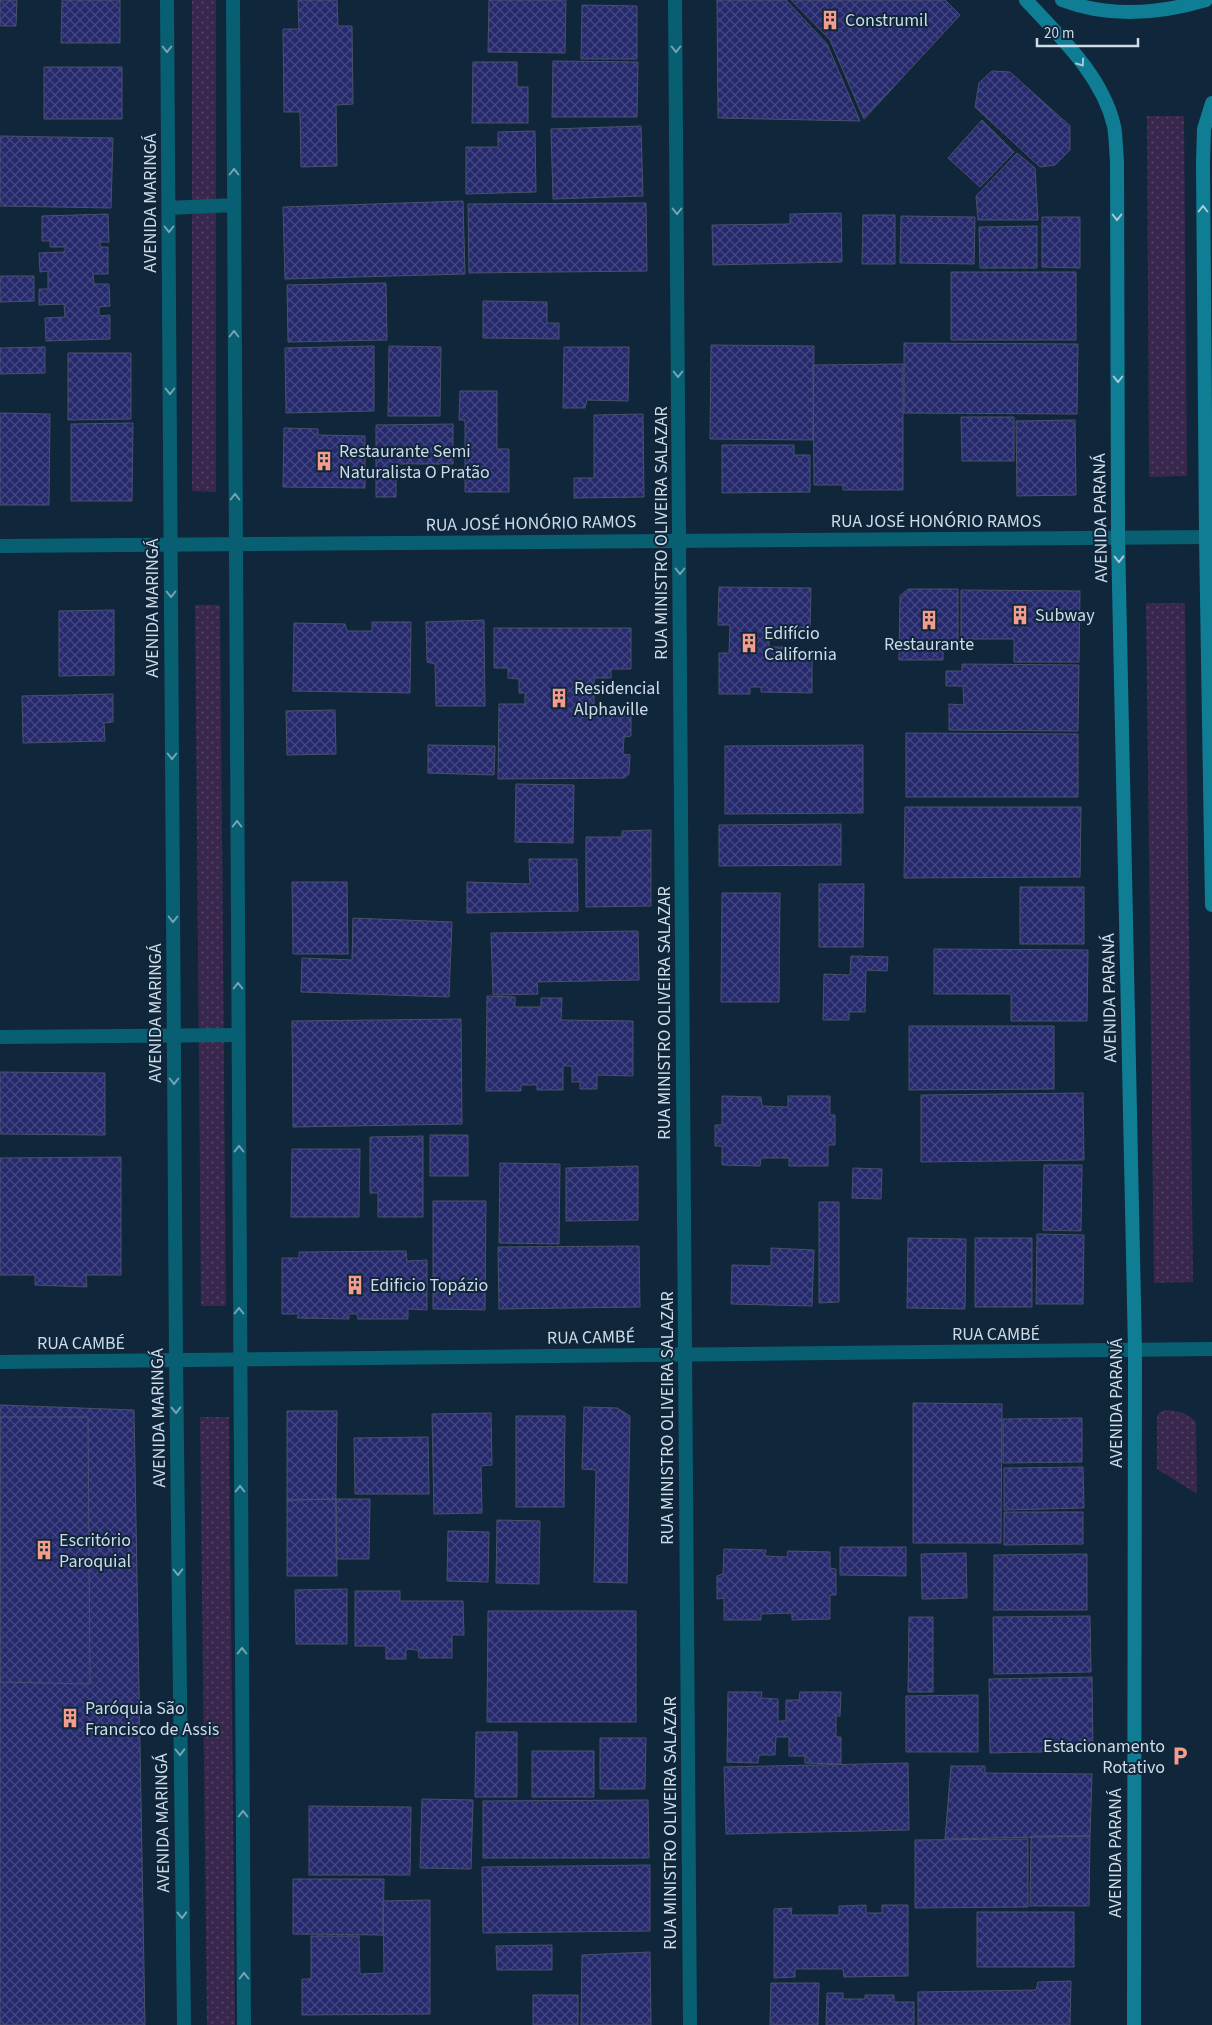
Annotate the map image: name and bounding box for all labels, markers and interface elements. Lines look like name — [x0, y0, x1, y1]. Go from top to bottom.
place label: Construmil — [845, 8, 928, 33]
building icon: Construmil — [819, 9, 841, 31]
scale bar — [1037, 15, 1138, 47]
text: 20 m — [1044, 23, 1074, 44]
one-way arrow — [162, 45, 172, 53]
one-way arrow — [671, 45, 681, 53]
one-way arrow — [1075, 57, 1084, 67]
street label: AVENIDA MARINGÁ — [138, 133, 163, 273]
one-way arrow — [229, 167, 239, 175]
one-way arrow — [1198, 205, 1208, 212]
one-way arrow — [672, 208, 682, 215]
one-way arrow — [1112, 213, 1123, 221]
one-way arrow — [163, 225, 174, 233]
one-way arrow — [229, 330, 239, 338]
one-way arrow — [673, 370, 683, 378]
one-way arrow — [1113, 376, 1123, 384]
one-way arrow — [165, 388, 175, 395]
street label: RUA MINISTRO OLIVEIRA SALAZAR — [649, 406, 674, 660]
place label: Restaurante Semi Naturalista O Pratão — [339, 439, 490, 485]
building icon: Restaurante Semi Naturalista O Pratão — [313, 450, 335, 472]
street label: AVENIDA PARANÁ — [1087, 453, 1114, 583]
one-way arrow — [230, 492, 240, 500]
street label: RUA JOSÉ HONÓRIO RAMOS — [425, 509, 637, 538]
street label: RUA JOSÉ HONÓRIO RAMOS — [831, 509, 1041, 534]
street label: AVENIDA MARINGÁ — [140, 538, 165, 678]
one-way arrow — [1113, 556, 1124, 564]
one-way arrow — [675, 568, 685, 575]
one-way arrow — [166, 590, 176, 598]
place label: Subway — [1035, 603, 1095, 628]
building icon: Subway — [1009, 604, 1031, 626]
building icon: Restaurante — [918, 609, 940, 631]
place label: Edifício California — [764, 621, 837, 667]
building icon: Edifício California — [738, 632, 760, 654]
place label: Restaurante — [884, 632, 974, 657]
place label: Residencial Alphaville — [574, 676, 660, 722]
building icon: Residencial Alphaville — [548, 687, 570, 709]
one-way arrow — [167, 753, 177, 761]
one-way arrow — [232, 820, 242, 828]
street label: RUA MINISTRO OLIVEIRA SALAZAR — [652, 886, 677, 1140]
one-way arrow — [168, 916, 178, 923]
street label: AVENIDA PARANÁ — [1096, 933, 1123, 1063]
street label: AVENIDA MARINGÁ — [143, 943, 168, 1083]
one-way arrow — [233, 982, 243, 990]
one-way arrow — [169, 1078, 179, 1086]
one-way arrow — [234, 1145, 244, 1152]
place label: Edificio Topázio — [370, 1273, 488, 1298]
building icon: Edificio Topázio — [344, 1274, 366, 1296]
street label: RUA MINISTRO OLIVEIRA SALAZAR — [655, 1291, 680, 1545]
one-way arrow — [234, 1307, 244, 1315]
street label: RUA CAMBÉ — [952, 1322, 1040, 1347]
street label: RUA CAMBÉ — [547, 1324, 635, 1351]
street label: RUA CAMBÉ — [37, 1331, 125, 1356]
street label: AVENIDA PARANÁ — [1104, 1338, 1129, 1468]
street label: AVENIDA MARINGÁ — [145, 1348, 172, 1488]
one-way arrow — [171, 1406, 182, 1414]
one-way arrow — [235, 1485, 246, 1493]
place label: Escritório Paroquial — [59, 1528, 131, 1574]
building icon: Escritório Paroquial — [33, 1539, 55, 1561]
one-way arrow — [173, 1568, 183, 1576]
one-way arrow — [237, 1647, 247, 1655]
place label: Paróquia São Francisco de Assis — [85, 1696, 219, 1742]
street label: RUA MINISTRO OLIVEIRA SALAZAR — [658, 1696, 683, 1950]
building icon: Paróquia São Francisco de Assis — [59, 1707, 81, 1729]
place label: Estacionamento Rotativo — [1043, 1734, 1165, 1780]
parking icon: Estacionamento Rotativo — [1169, 1745, 1191, 1767]
one-way arrow — [175, 1748, 186, 1756]
street label: AVENIDA MARINGÁ — [149, 1753, 176, 1893]
street label: AVENIDA PARANÁ — [1103, 1788, 1128, 1918]
one-way arrow — [238, 1810, 248, 1818]
one-way arrow — [177, 1911, 187, 1919]
one-way arrow — [239, 1972, 249, 1980]

